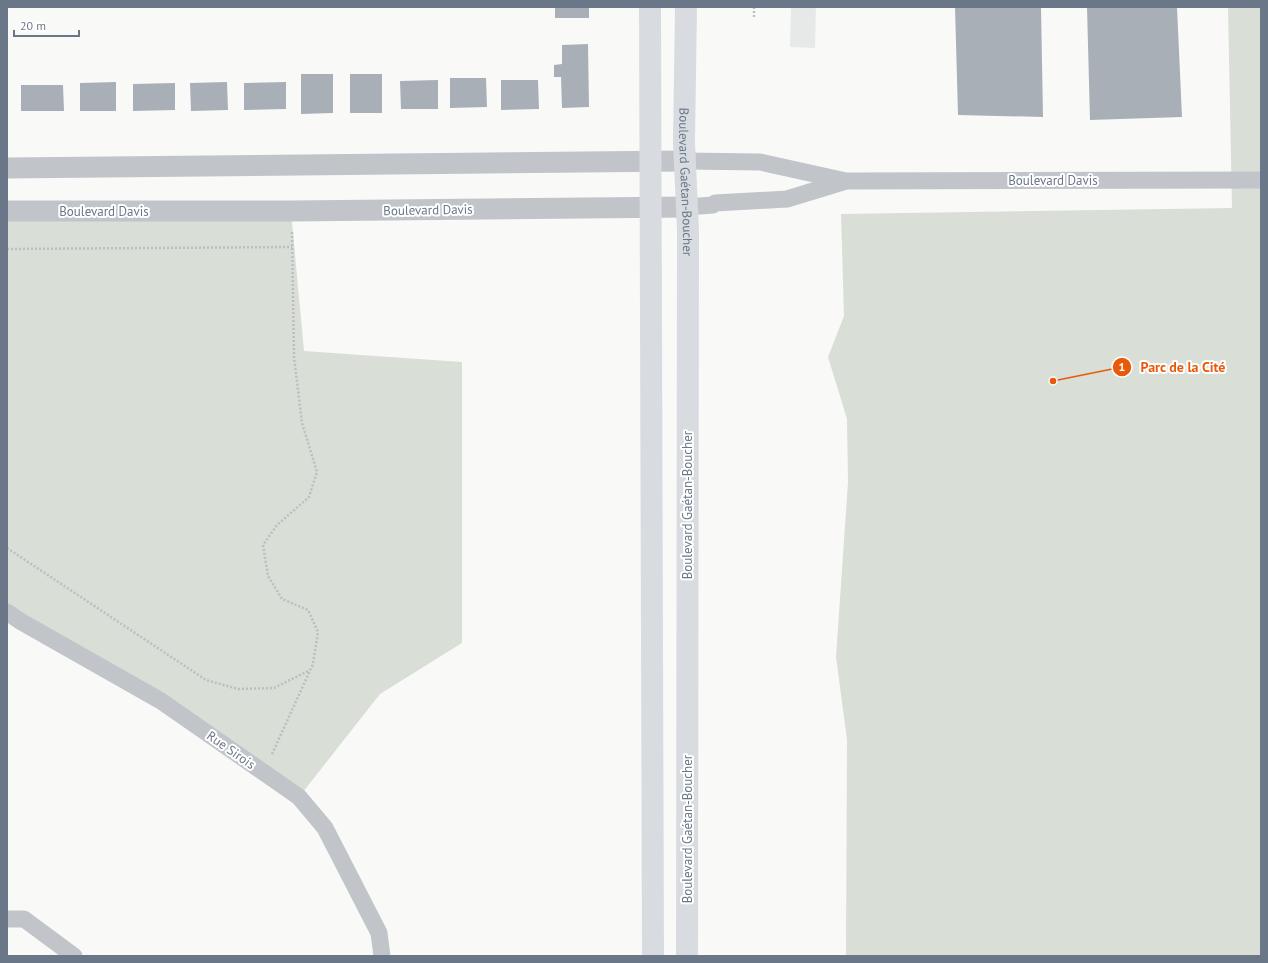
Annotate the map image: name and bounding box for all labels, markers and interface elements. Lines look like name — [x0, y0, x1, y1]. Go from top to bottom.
scale bar — [14, 12, 79, 38]
text: 20 m — [20, 18, 46, 33]
street label: Boulevard Gaétan-Boucher — [675, 108, 697, 257]
street label: Boulevard Davis — [1008, 172, 1098, 189]
street label: Boulevard Davis — [383, 201, 473, 219]
street label: Boulevard Davis — [59, 203, 149, 220]
callout: Parc de la Cité — [1112, 354, 1234, 380]
text: Parc de la Cité — [1141, 358, 1225, 376]
text: 1 — [1119, 359, 1125, 374]
street label: Boulevard Gaétan-Boucher — [679, 430, 696, 579]
street label: Rue Sirois — [203, 727, 259, 773]
street label: Boulevard Gaétan-Boucher — [679, 754, 696, 903]

